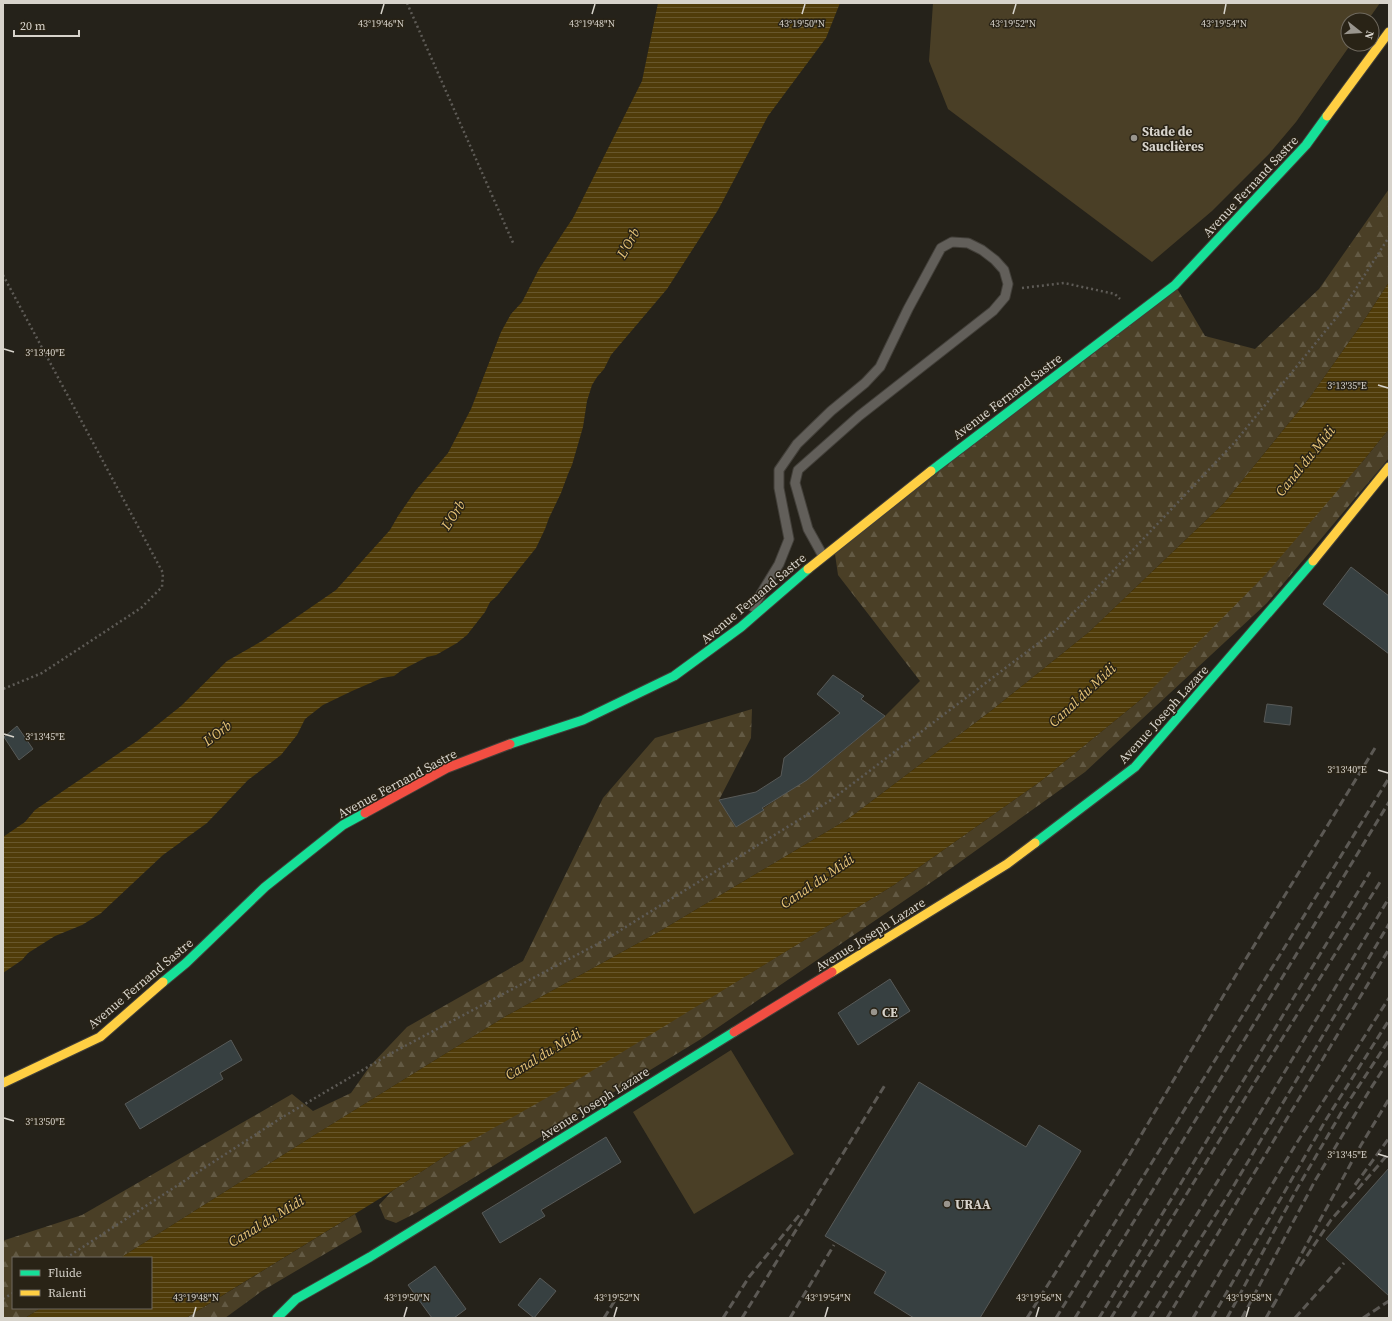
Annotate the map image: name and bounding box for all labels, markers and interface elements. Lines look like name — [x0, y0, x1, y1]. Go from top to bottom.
scale bar — [14, 12, 79, 38]
north arrow — [1340, 12, 1380, 52]
text: 43°19'46"N — [358, 17, 404, 30]
text: 43°19'48"N — [569, 17, 615, 30]
text: 43°19'50"N — [779, 17, 825, 30]
text: 43°19'52"N — [990, 17, 1036, 30]
text: 43°19'54"N — [1201, 17, 1247, 30]
text: 20 m — [20, 18, 46, 34]
text: N — [1361, 29, 1377, 41]
place label: Stade de Sauclières — [1142, 123, 1204, 155]
street label: Avenue Fernand Sastre — [1199, 132, 1302, 241]
marker: Stade de Sauclières — [1129, 133, 1139, 143]
water label: L'Orb — [611, 224, 645, 263]
text: 3°13'40"E — [25, 346, 65, 359]
street label: Avenue Fernand Sastre — [949, 349, 1066, 443]
text: 3°13'35"E — [1327, 379, 1367, 392]
water label: Canal du Midi — [1270, 421, 1340, 500]
water label: L'Orb — [435, 496, 470, 534]
street label: Avenue Fernand Sastre — [697, 549, 810, 648]
water label: Canal du Midi — [1044, 658, 1121, 731]
street label: Avenue Joseph Lazare — [1115, 661, 1212, 767]
water label: L'Orb — [198, 715, 236, 751]
text: 3°13'45"E — [25, 730, 65, 743]
street label: Avenue Fernand Sastre — [335, 745, 460, 822]
text: 3°13'40"E — [1327, 763, 1367, 776]
water label: Canal du Midi — [776, 848, 859, 913]
street label: Avenue Joseph Lazare — [812, 893, 929, 975]
street label: Avenue Fernand Sastre — [84, 934, 197, 1033]
place label: CE — [882, 1004, 898, 1021]
marker: CE — [869, 1007, 879, 1017]
water label: Canal du Midi — [501, 1023, 585, 1085]
street label: Avenue Joseph Lazare — [536, 1062, 653, 1144]
text: 3°13'50"E — [25, 1115, 65, 1128]
text: 3°13'45"E — [1327, 1148, 1367, 1161]
water label: Canal du Midi — [224, 1190, 308, 1252]
place label: URAA — [955, 1196, 991, 1213]
marker: URAA — [942, 1199, 952, 1209]
legend — [12, 1257, 152, 1309]
text: Fluide — [48, 1265, 82, 1281]
text: Ralenti — [48, 1285, 87, 1301]
text: 43°19'48"N — [173, 1291, 219, 1304]
text: 43°19'50"N — [384, 1291, 430, 1304]
text: 43°19'52"N — [594, 1291, 640, 1304]
text: 43°19'54"N — [805, 1291, 851, 1304]
text: 43°19'56"N — [1016, 1291, 1062, 1304]
text: 43°19'58"N — [1226, 1291, 1272, 1304]

